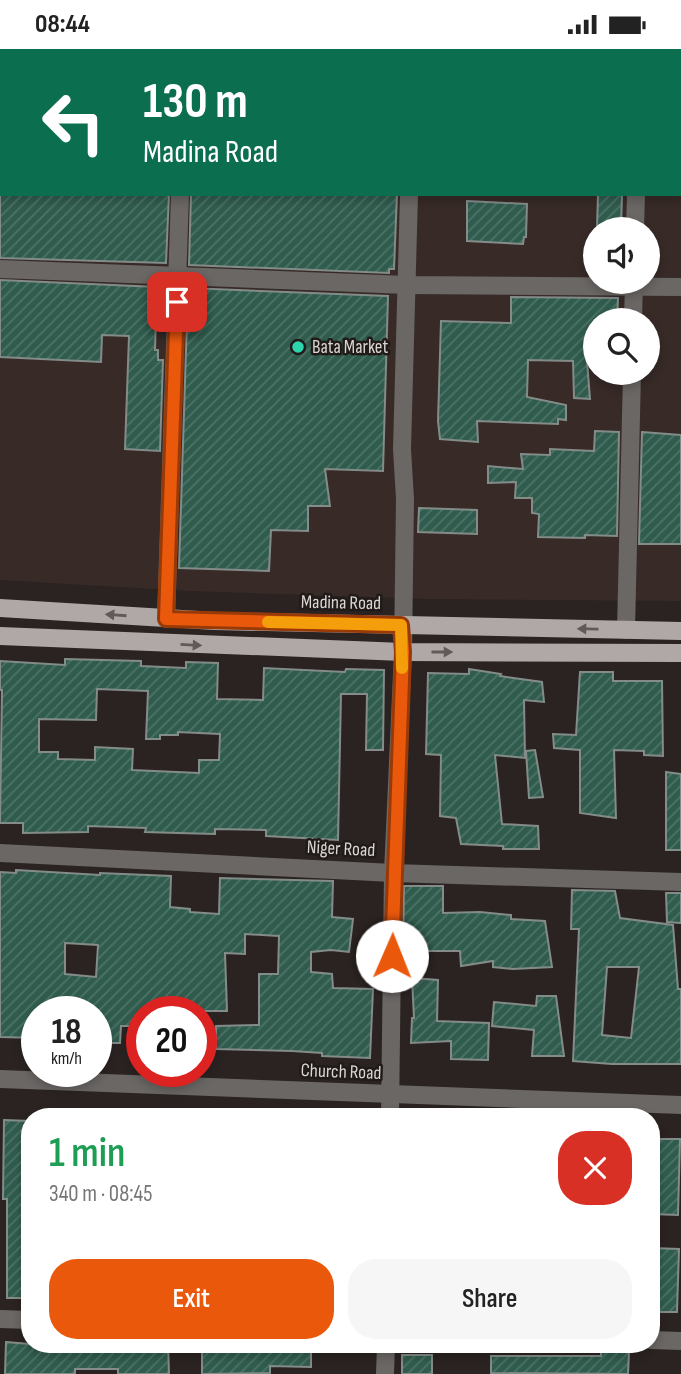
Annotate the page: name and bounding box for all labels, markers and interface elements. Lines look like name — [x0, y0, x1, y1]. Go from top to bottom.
text: 08:44 — [35, 9, 90, 40]
text: 130 m — [143, 73, 248, 132]
icon: left — [28, 77, 119, 168]
text: Madina Road — [143, 133, 278, 172]
map controls — [583, 217, 660, 385]
button: sound — [583, 217, 660, 294]
pin — [147, 272, 207, 332]
icon: arrive — [158, 283, 196, 321]
button: search — [583, 308, 660, 385]
place label: Bata Market — [312, 336, 388, 359]
marker: Bata Market — [290, 339, 306, 355]
street label: Madina Road — [301, 591, 381, 615]
one-way arrow — [105, 610, 127, 621]
one-way arrow — [577, 623, 599, 635]
one-way arrow — [180, 639, 202, 650]
one-way arrow — [432, 646, 454, 658]
street label: Niger Road — [306, 836, 376, 862]
position arrow — [355, 919, 429, 993]
speed limit sign: 20 — [126, 996, 217, 1087]
text: 18 — [51, 1011, 82, 1054]
text: km/h — [51, 1048, 82, 1069]
street label: Church Road — [300, 1059, 382, 1085]
text: 1 min — [49, 1128, 125, 1179]
button: close — [558, 1131, 632, 1205]
text: 340 m · 08:45 — [49, 1180, 152, 1208]
button: Exit — [49, 1259, 334, 1339]
button: Share — [348, 1259, 632, 1339]

